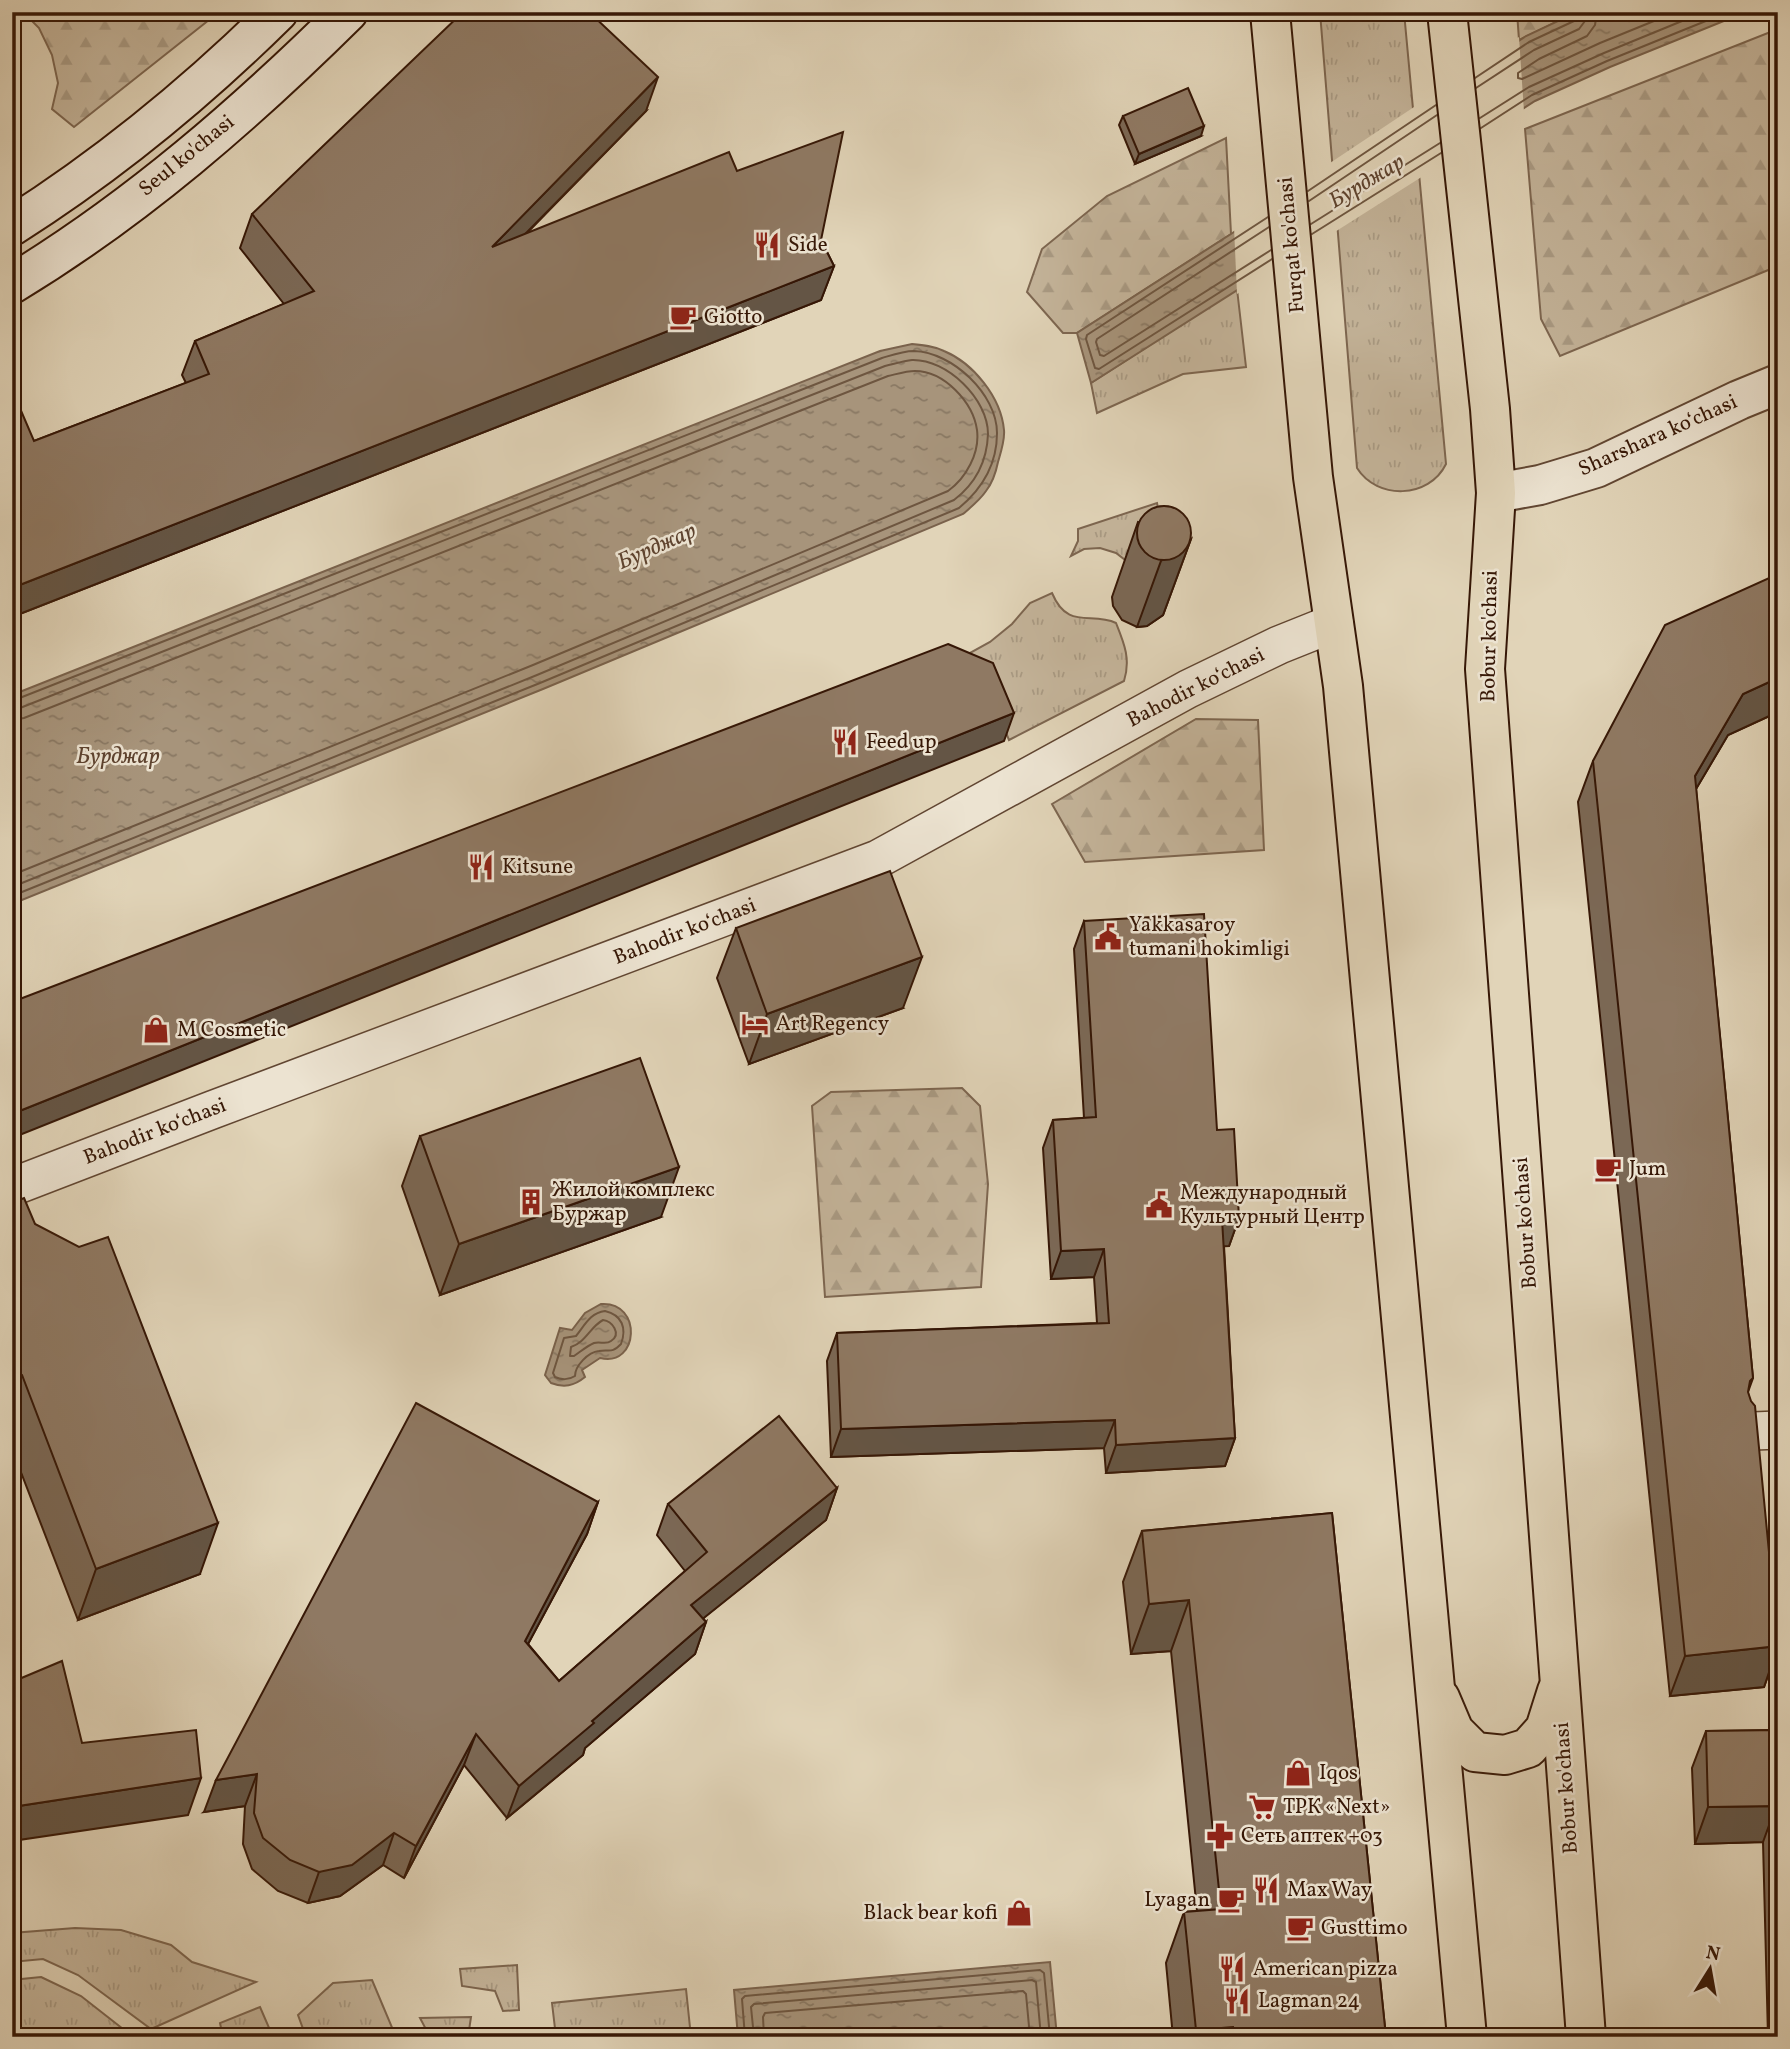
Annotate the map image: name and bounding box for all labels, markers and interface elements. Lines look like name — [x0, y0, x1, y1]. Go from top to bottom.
street label: Seul ko'chasi — [133, 108, 241, 204]
water label: Бурджар — [1323, 147, 1411, 217]
street label: Furqat ko'chasi — [1272, 176, 1312, 314]
restaurant icon: Side — [752, 230, 782, 260]
place label: Side — [788, 231, 828, 260]
cafe icon: Giotto — [668, 302, 698, 332]
place label: Giotto — [704, 303, 762, 332]
street label: Sharshara koʻchasi — [1574, 388, 1742, 484]
water label: Бурджар — [613, 515, 702, 578]
street label: Bobur ko'chasi — [1474, 570, 1506, 702]
street label: Bahodir koʻchasi — [1122, 641, 1270, 735]
restaurant icon: Feed up — [830, 727, 860, 757]
place label: Feed up — [866, 728, 937, 757]
water label: Бурджар — [77, 741, 160, 773]
restaurant icon: Kitsune — [466, 852, 496, 882]
place label: Kitsune — [502, 853, 573, 882]
street label: Bahodir koʻchasi — [609, 891, 761, 973]
place label: Yakkasaroy tumani hokimligi — [1129, 911, 1290, 964]
public building icon: Yakkasaroy tumani hokimligi — [1093, 922, 1123, 952]
hotel icon: Art Regency — [740, 1009, 770, 1039]
place label: Art Regency — [776, 1010, 890, 1039]
shop icon: M Cosmetic — [141, 1015, 171, 1045]
place label: M Cosmetic — [177, 1016, 286, 1045]
street label: Bahodir koʻchasi — [79, 1091, 231, 1173]
cafe icon: Jum — [1593, 1154, 1623, 1184]
place label: Jum — [1629, 1155, 1666, 1184]
street label: Bobur ko'chasi — [1507, 1156, 1545, 1290]
place label: Жилой комплекс Буржар — [552, 1176, 715, 1229]
place label: Международный Культурный Центр — [1180, 1179, 1365, 1232]
building icon: Жилой комплекс Буржар — [516, 1187, 546, 1217]
public building icon: Международный Культурный Центр — [1144, 1190, 1174, 1220]
street label: Bobur ko'chasi — [1548, 1721, 1586, 1855]
shop icon: Iqos — [1283, 1758, 1313, 1788]
place label: Iqos — [1319, 1759, 1358, 1788]
supermarket icon: ТРК «Next» — [1247, 1792, 1277, 1822]
place label: ТРК «Next» — [1283, 1793, 1390, 1822]
pharmacy icon: Сеть аптек +03 — [1205, 1821, 1235, 1851]
place label: Сеть аптек +03 — [1241, 1822, 1383, 1851]
restaurant icon: Max Way — [1251, 1875, 1281, 1905]
place label: Max Way — [1287, 1876, 1373, 1905]
cafe icon: Lyagan — [1216, 1885, 1246, 1915]
place label: Lyagan — [1144, 1886, 1210, 1915]
shop icon: Black bear kofi — [1004, 1898, 1034, 1928]
place label: Black bear kofi — [863, 1899, 998, 1928]
cafe icon: Gusttimo — [1285, 1913, 1315, 1943]
place label: Gusttimo — [1321, 1914, 1408, 1943]
north arrow — [1674, 1934, 1744, 2004]
text: N — [1704, 1940, 1722, 1968]
restaurant icon: American pizza — [1217, 1954, 1247, 1984]
place label: American pizza — [1253, 1955, 1398, 1984]
restaurant icon: Lagman 24 — [1222, 1986, 1252, 2016]
place label: Lagman 24 — [1258, 1987, 1360, 2016]

